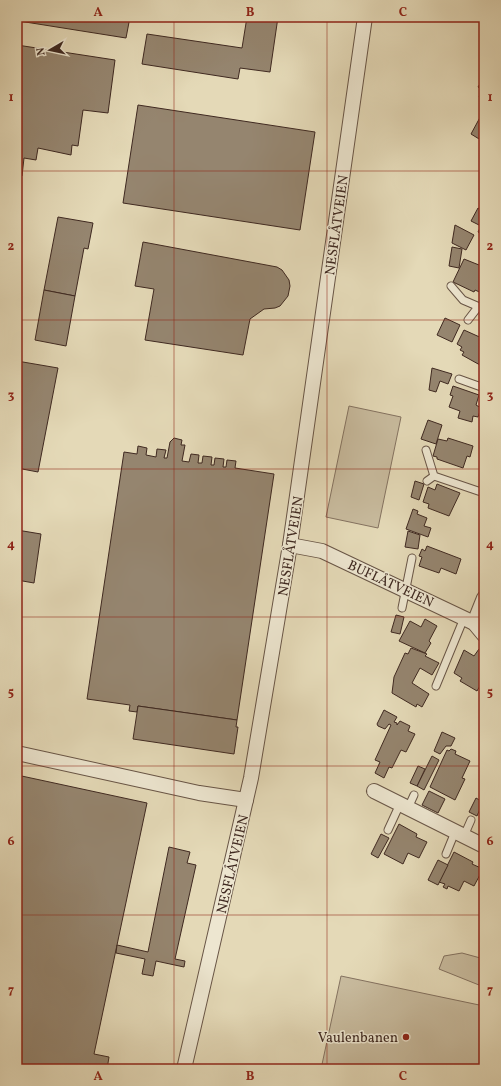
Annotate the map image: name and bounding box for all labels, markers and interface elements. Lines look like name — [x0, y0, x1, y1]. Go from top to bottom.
text: A — [93, 4, 103, 22]
text: B — [246, 4, 255, 22]
text: C — [399, 4, 407, 22]
north arrow — [30, 30, 70, 70]
text: N — [34, 46, 50, 56]
text: 1 — [8, 89, 14, 107]
text: 1 — [487, 89, 493, 107]
street label: NESFLÅTVEIEN — [321, 174, 354, 277]
text: 2 — [8, 238, 15, 256]
text: 2 — [487, 238, 494, 256]
text: 3 — [8, 387, 15, 405]
text: 3 — [487, 387, 494, 405]
street label: NESFLÅTVEIEN — [274, 495, 309, 598]
text: 4 — [7, 536, 15, 554]
text: 4 — [486, 536, 494, 554]
street label: BUFLÅTVEIEN — [344, 556, 436, 613]
text: 5 — [8, 684, 14, 702]
text: 5 — [487, 684, 493, 702]
street label: NESFLÅTVEIEN — [213, 813, 254, 916]
text: 6 — [7, 833, 15, 851]
text: 6 — [486, 833, 494, 851]
text: 7 — [8, 982, 14, 1000]
text: 7 — [487, 982, 493, 1000]
place label: Vaulenbanen — [318, 1029, 398, 1048]
marker: Vaulenbanen — [401, 1032, 411, 1042]
text: A — [93, 1068, 103, 1086]
text: B — [246, 1068, 255, 1086]
text: C — [399, 1068, 407, 1086]

